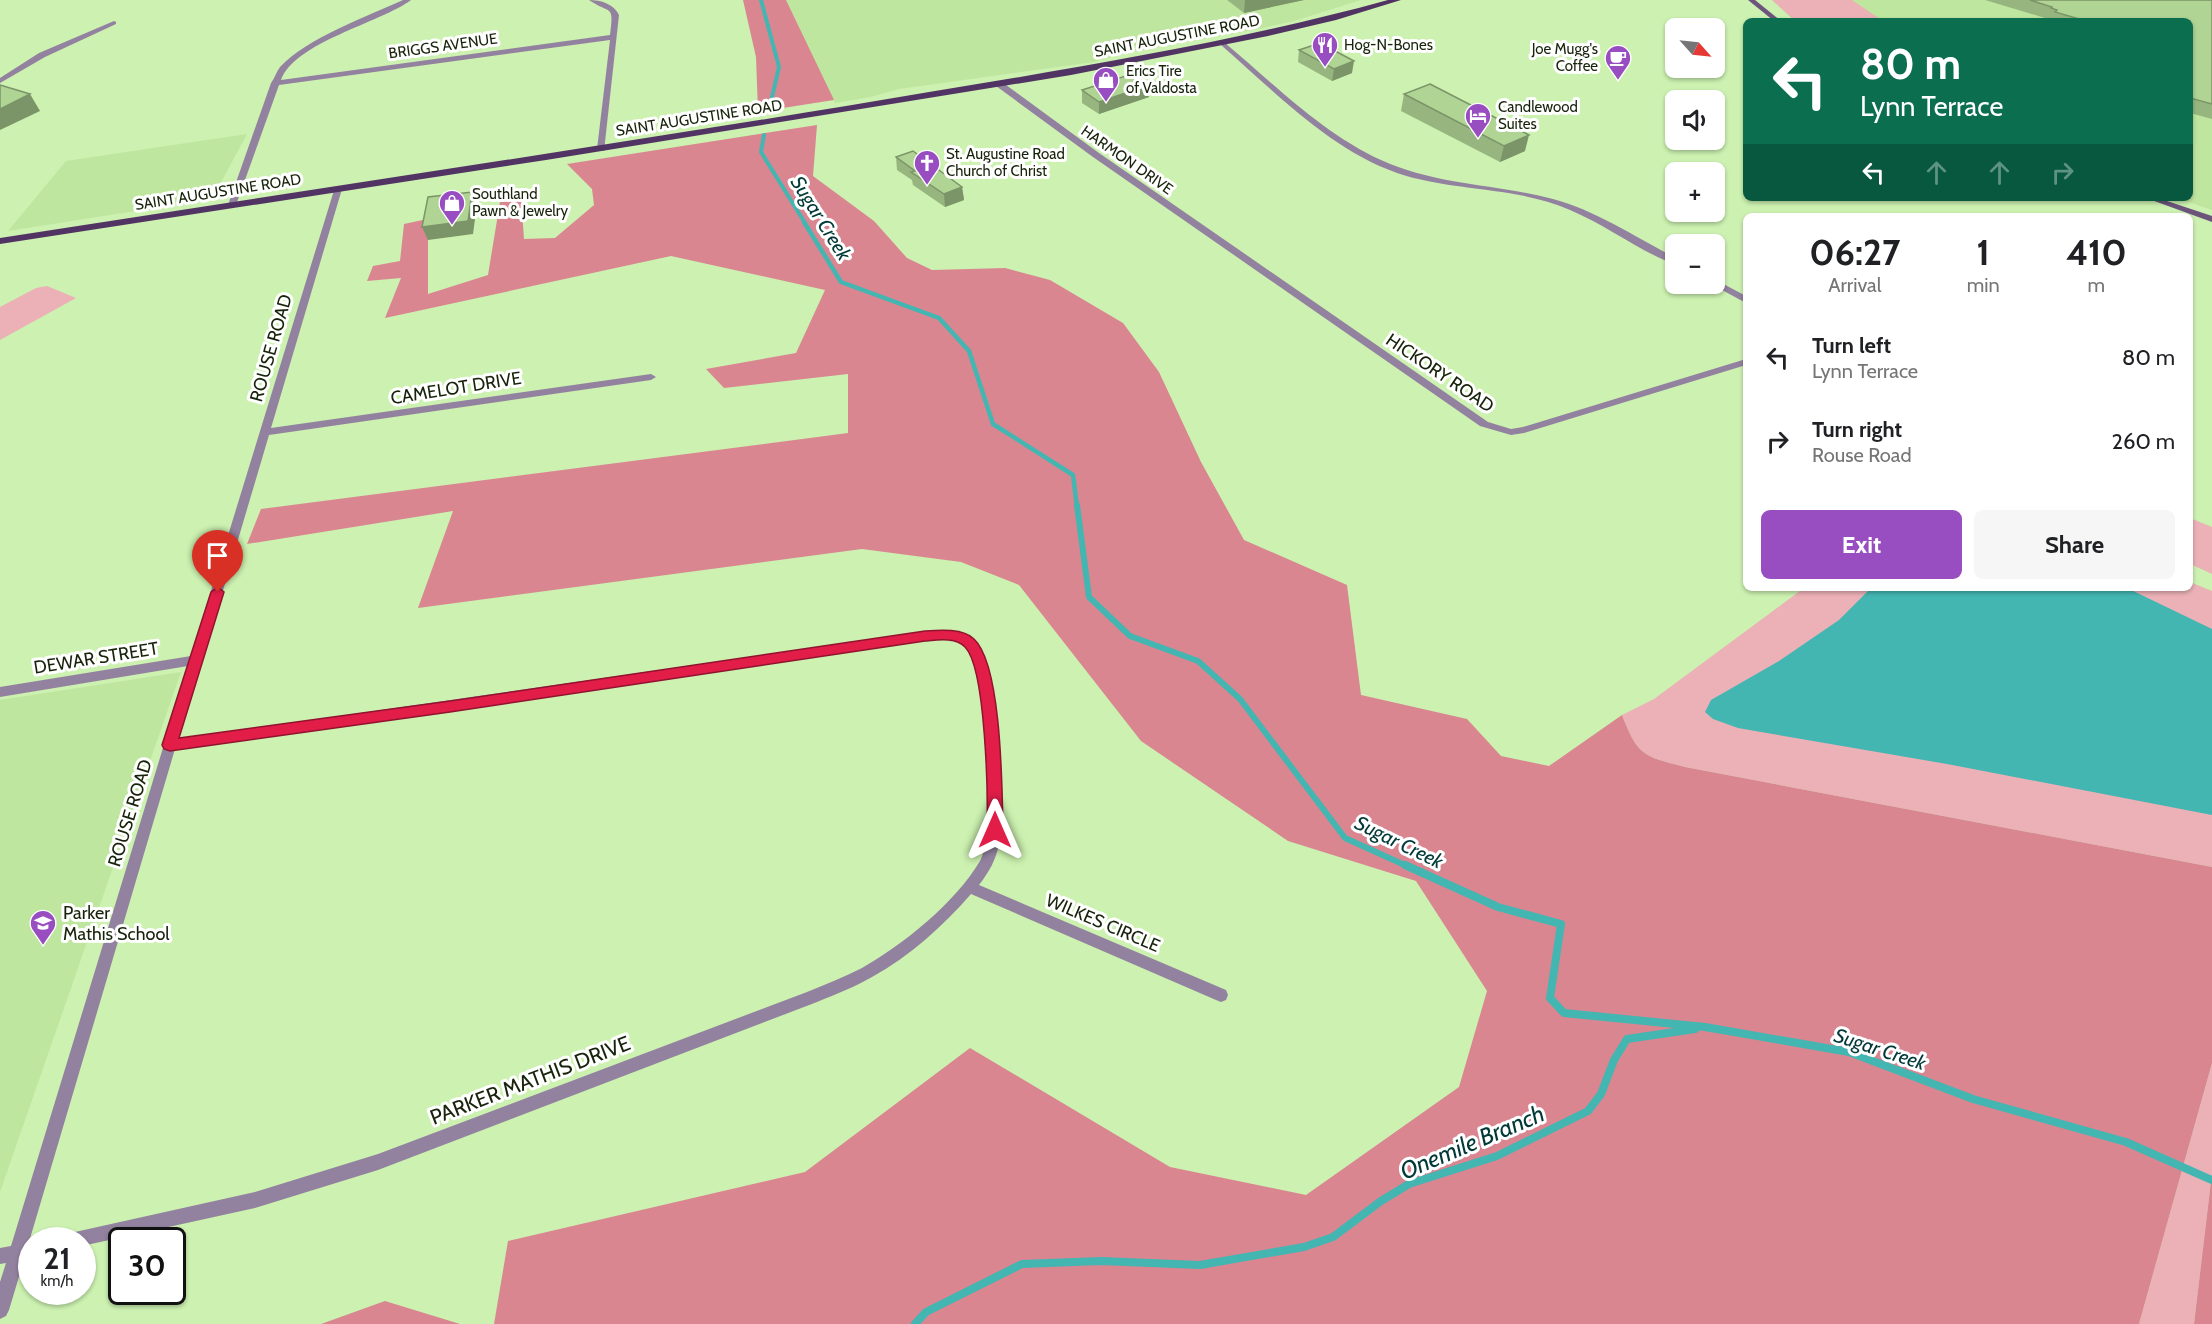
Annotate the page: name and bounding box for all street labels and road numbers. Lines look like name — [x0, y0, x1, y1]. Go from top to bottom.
street label: SAINT AUGUSTINE ROAD — [1093, 11, 1261, 61]
street label: BRIGGS AVENUE — [387, 29, 499, 63]
street label: SAINT AUGUSTINE ROAD — [615, 96, 783, 140]
street label: HARMON DRIVE — [1078, 122, 1176, 198]
street label: SAINT AUGUSTINE ROAD — [134, 170, 302, 214]
street label: ROUSE ROAD — [245, 292, 297, 404]
street label: HICKORY ROAD — [1382, 329, 1498, 417]
street label: CAMELOT DRIVE — [389, 367, 523, 409]
street label: DEWAR STREET — [32, 637, 160, 679]
street label: ROUSE ROAD — [103, 757, 157, 869]
street label: WILKES CIRCLE — [1043, 889, 1163, 957]
street label: PARKER MATHIS DRIVE — [426, 1030, 634, 1130]

